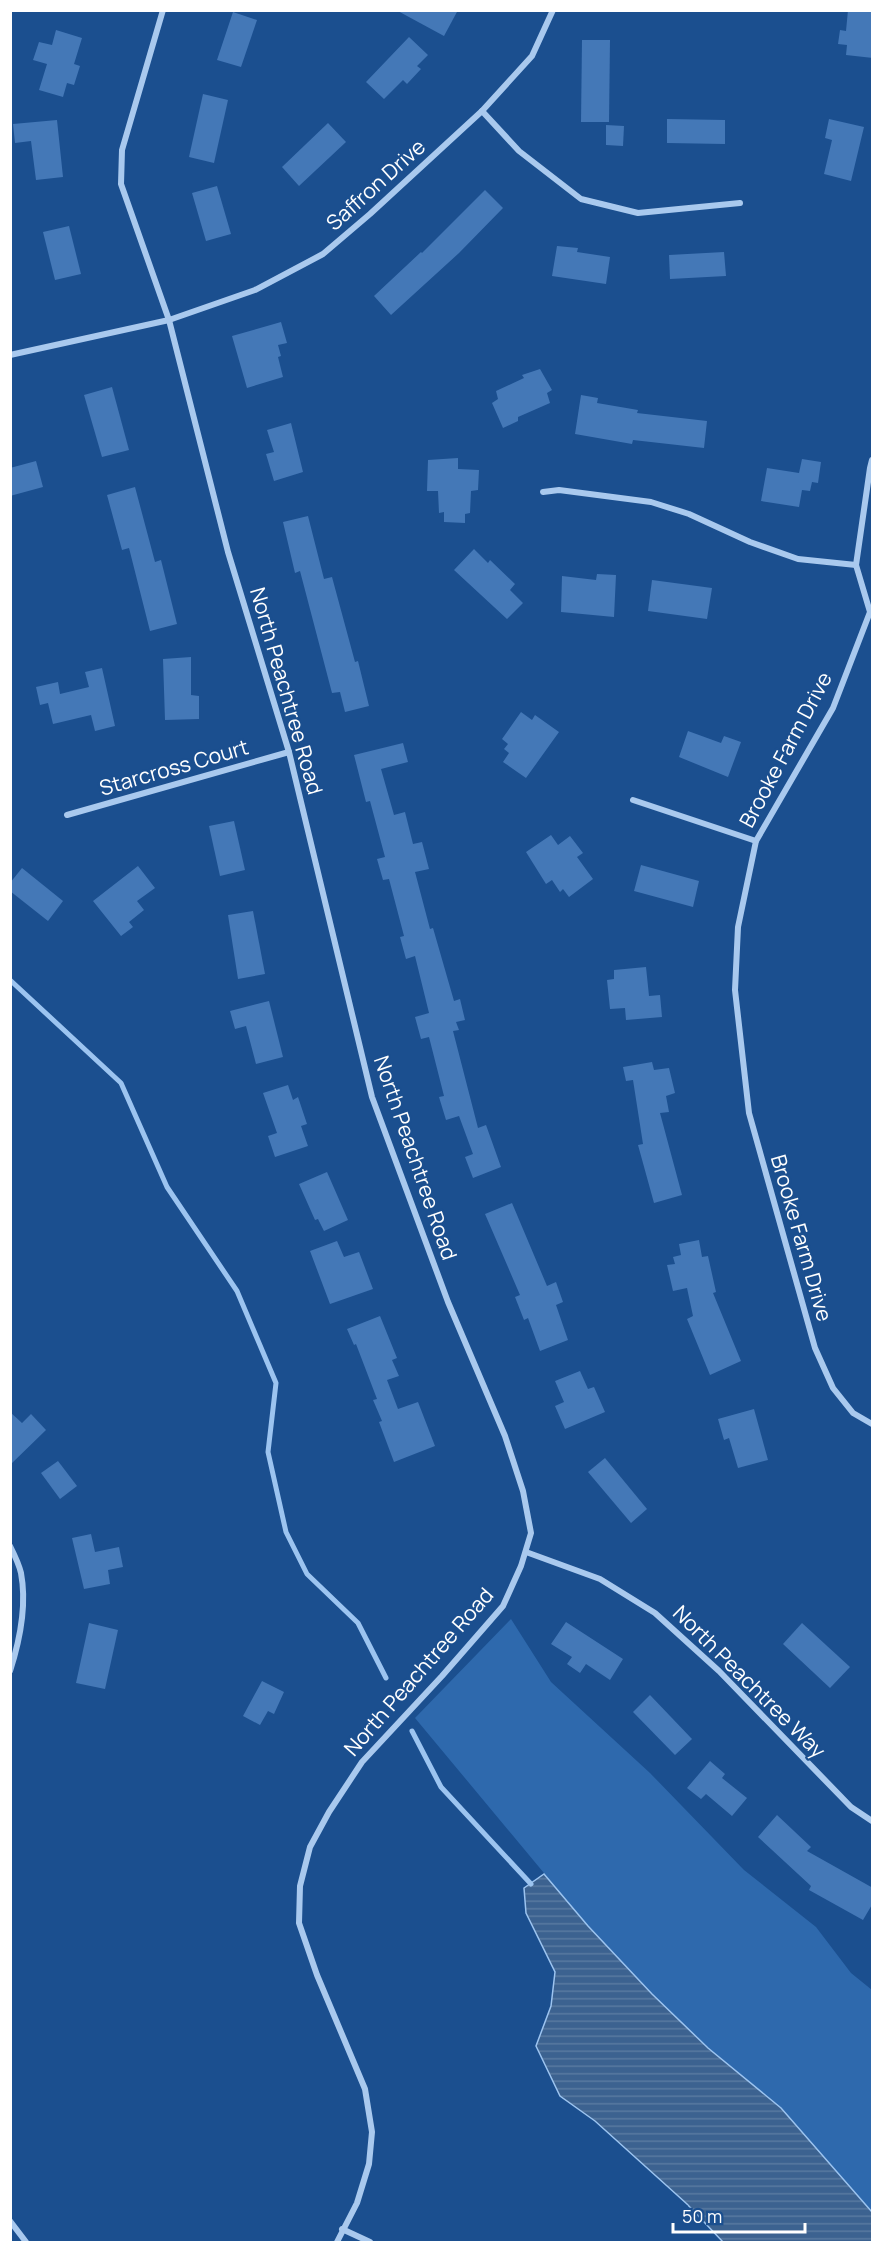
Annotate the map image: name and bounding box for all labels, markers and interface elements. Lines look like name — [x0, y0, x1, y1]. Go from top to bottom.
street label: Saffron Drive — [320, 132, 431, 236]
street label: North Peachtree Road — [244, 584, 330, 798]
street label: Brooke Farm Drive — [732, 667, 838, 832]
street label: Starcross Court — [96, 732, 252, 802]
street label: North Peachtree Road — [368, 1052, 464, 1263]
street label: Brooke Farm Drive — [765, 1151, 839, 1324]
street label: North Peachtree Road — [337, 1581, 499, 1761]
street label: North Peachtree Way — [667, 1599, 832, 1764]
scale bar — [673, 2196, 805, 2234]
text: 50 m — [682, 2204, 722, 2228]

